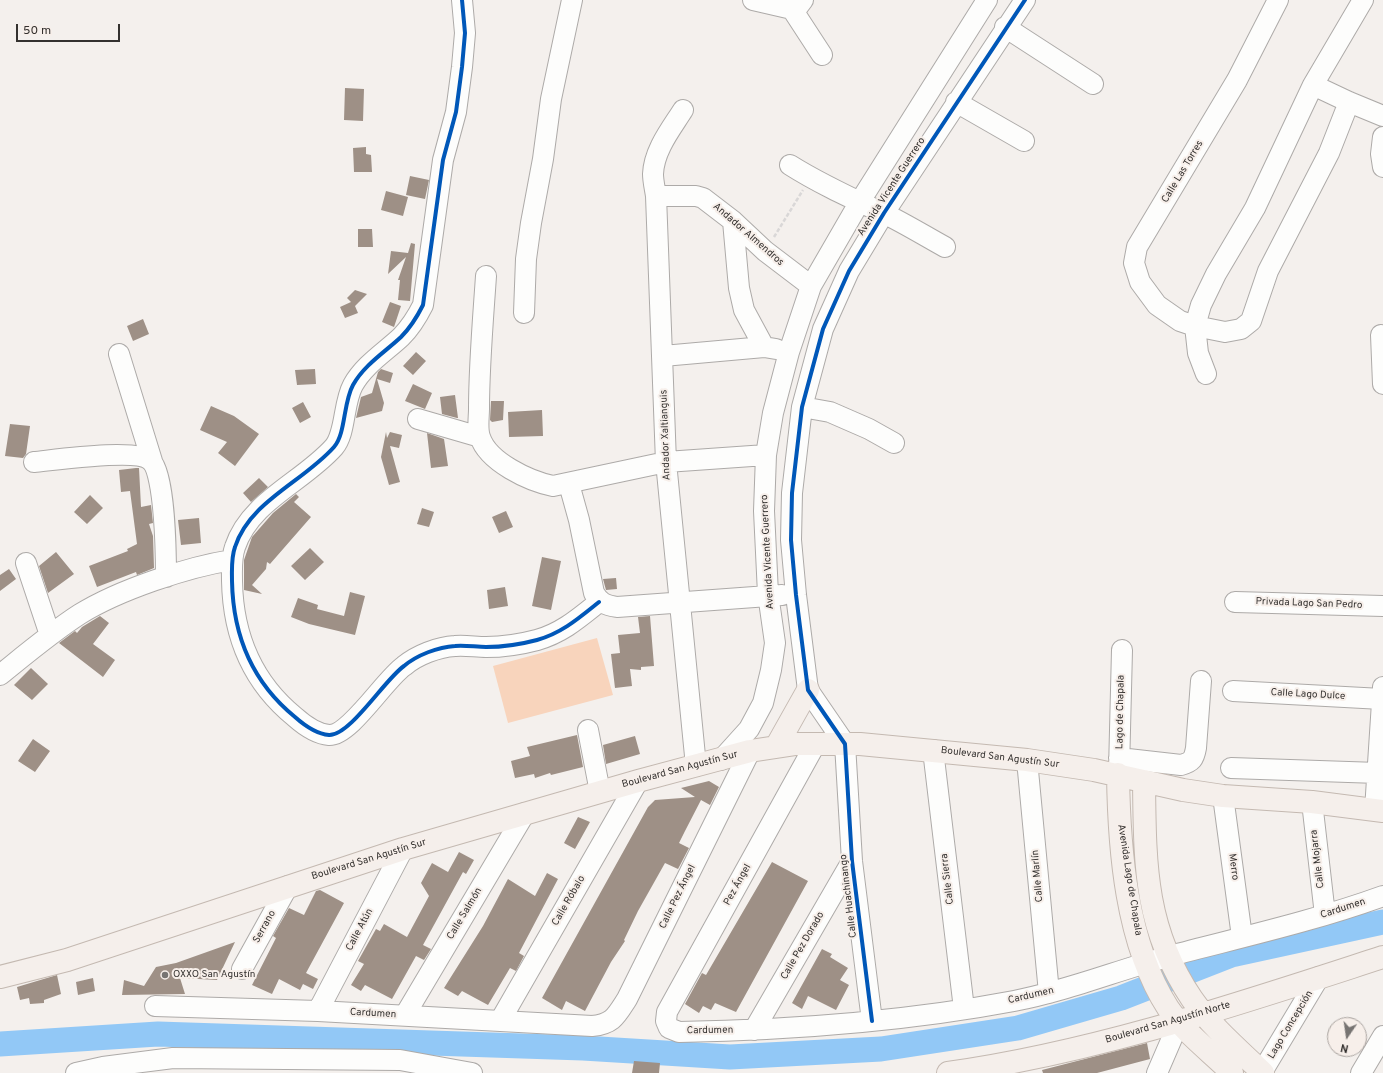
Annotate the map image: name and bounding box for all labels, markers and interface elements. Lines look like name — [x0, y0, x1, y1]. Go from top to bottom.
scale bar — [18, 16, 122, 42]
text: 50 m — [23, 23, 51, 39]
street label: Avenida Vicente Guerrero — [856, 136, 928, 238]
street label: Calle Las Torres — [1160, 139, 1206, 205]
street label: Andador Almendros — [710, 201, 786, 269]
street label: Andador Xaltianguis — [658, 390, 674, 480]
street label: Avenida Vicente Guerrero — [759, 494, 777, 610]
street label: Privada Lago San Pedro — [1255, 596, 1363, 612]
street label: Lago de Chapala — [1114, 675, 1128, 749]
street label: Calle Lago Dulce — [1270, 687, 1346, 703]
street label: Boulevard San Agustín Sur — [940, 745, 1060, 771]
street label: Boulevard San Agustín Sur — [621, 749, 739, 791]
street label: Avenida Lago de Chapala — [1114, 823, 1144, 937]
street label: Calle Mojarra — [1308, 829, 1328, 889]
street label: Boulevard San Agustín Sur — [310, 837, 428, 883]
street label: Calle Marlín — [1030, 849, 1046, 903]
street label: Calle Sierra — [939, 853, 957, 905]
street label: Merro — [1225, 853, 1241, 881]
street label: Calle Huachinango — [838, 854, 860, 938]
street label: Pez Ángel — [722, 862, 754, 908]
street label: Calle Pez Ángel — [657, 863, 699, 931]
street label: Calle Róbalo — [550, 874, 588, 928]
street label: Calle Salmón — [445, 886, 485, 942]
street label: Cardumen — [1319, 896, 1367, 922]
street label: Calle Atún — [344, 907, 376, 953]
street label: Serrano — [251, 909, 279, 945]
street label: Calle Pez Dorado — [779, 910, 827, 982]
place label: OXXO San Agustín — [173, 969, 255, 981]
marker: OXXO San Agustín — [160, 970, 170, 980]
street label: Cardumen — [1007, 985, 1055, 1007]
street label: Lago Concepción — [1266, 989, 1316, 1061]
street label: Boulevard San Agustín Norte — [1104, 999, 1232, 1047]
street label: Cardumen — [349, 1007, 397, 1021]
north arrow — [1327, 1017, 1367, 1057]
street label: Cardumen — [687, 1025, 733, 1037]
text: N — [1339, 1040, 1350, 1055]

